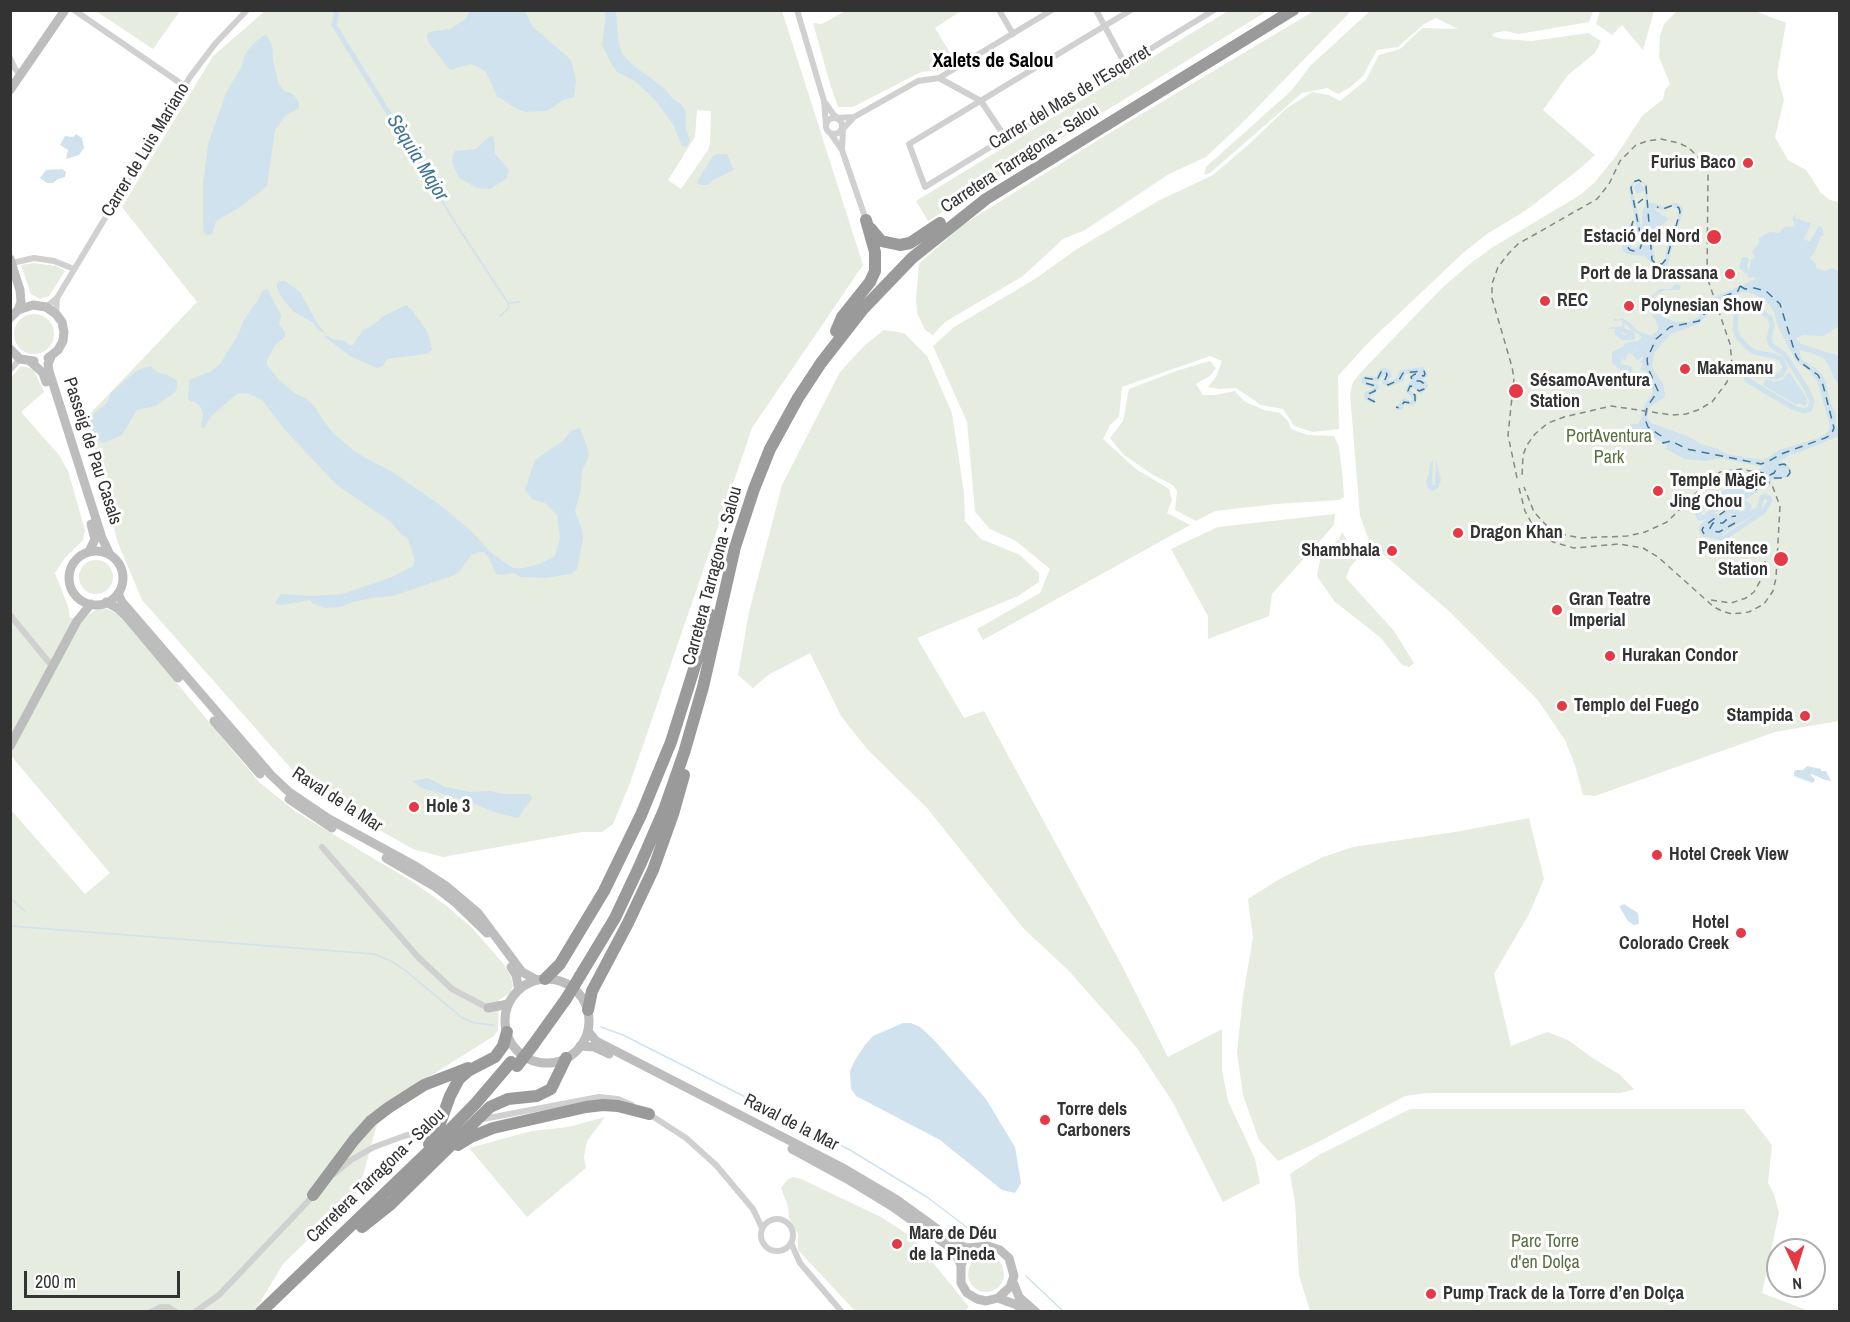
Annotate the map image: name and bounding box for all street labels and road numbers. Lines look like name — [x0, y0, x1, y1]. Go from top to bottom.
street label: Carrer del Mas de l'Esqerret — [986, 41, 1154, 155]
street label: Carrer de Luis Mariano — [97, 79, 195, 221]
street label: Carretera Tarragona - Salou — [937, 100, 1103, 218]
street label: Passeig de Pau Casals — [58, 375, 126, 527]
street label: Carretera Tarragona - Salou — [679, 484, 747, 668]
street label: Raval de la Mar — [288, 763, 386, 837]
street label: Raval de la Mar — [740, 1090, 842, 1156]
street label: Carretera Tarragona - Salou — [302, 1104, 450, 1248]

